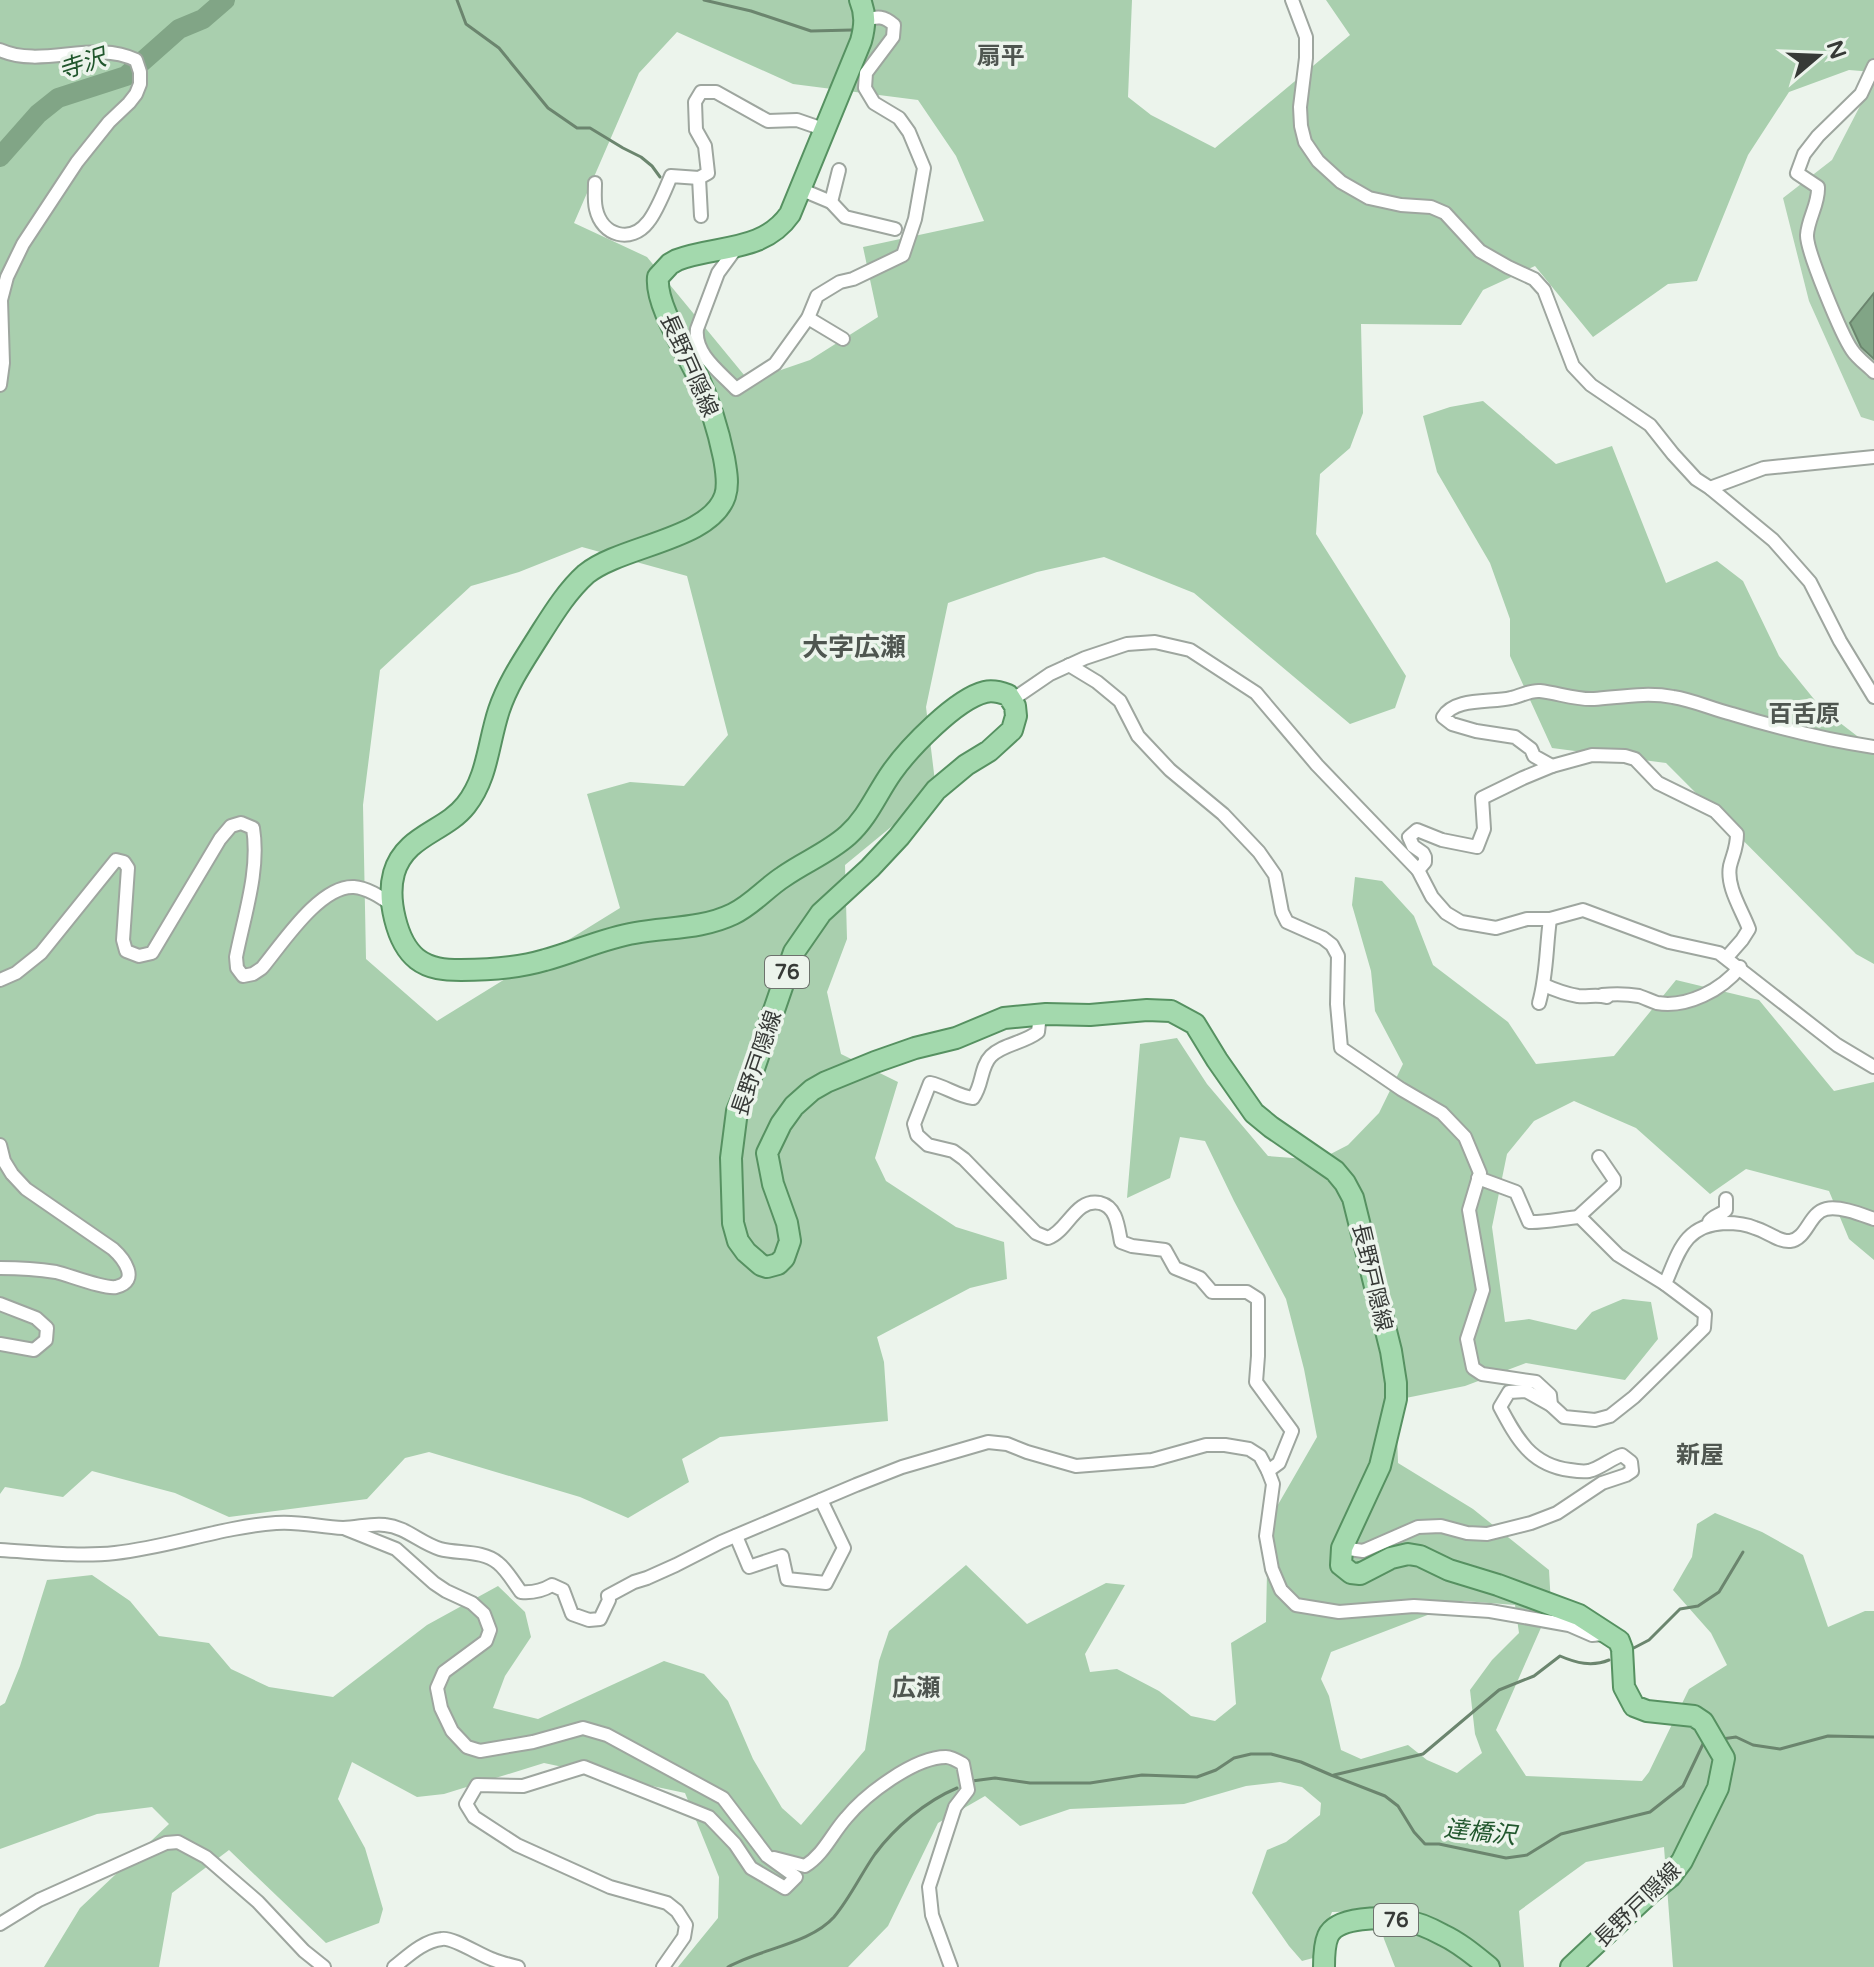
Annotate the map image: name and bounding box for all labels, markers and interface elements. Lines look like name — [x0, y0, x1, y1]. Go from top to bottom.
north arrow — [1778, 16, 1858, 96]
text: N — [1821, 37, 1851, 62]
water label: 寺沢 — [55, 42, 112, 86]
district label: 扇平 — [977, 42, 1025, 71]
street label: 長野戸隠線 — [655, 310, 723, 421]
district label: 大字広瀬 — [802, 632, 906, 663]
district label: 百舌原 — [1768, 700, 1840, 729]
road number: 76 — [765, 956, 809, 988]
street label: 長野戸隠線 — [727, 1007, 787, 1120]
street label: 長野戸隠線 — [1347, 1221, 1397, 1334]
district label: 新屋 — [1676, 1441, 1724, 1470]
district label: 広瀬 — [892, 1674, 940, 1703]
water label: 達橋沢 — [1443, 1814, 1520, 1851]
street label: 長野戸隠線 — [1589, 1857, 1686, 1952]
road number: 76 — [1374, 1904, 1418, 1936]

